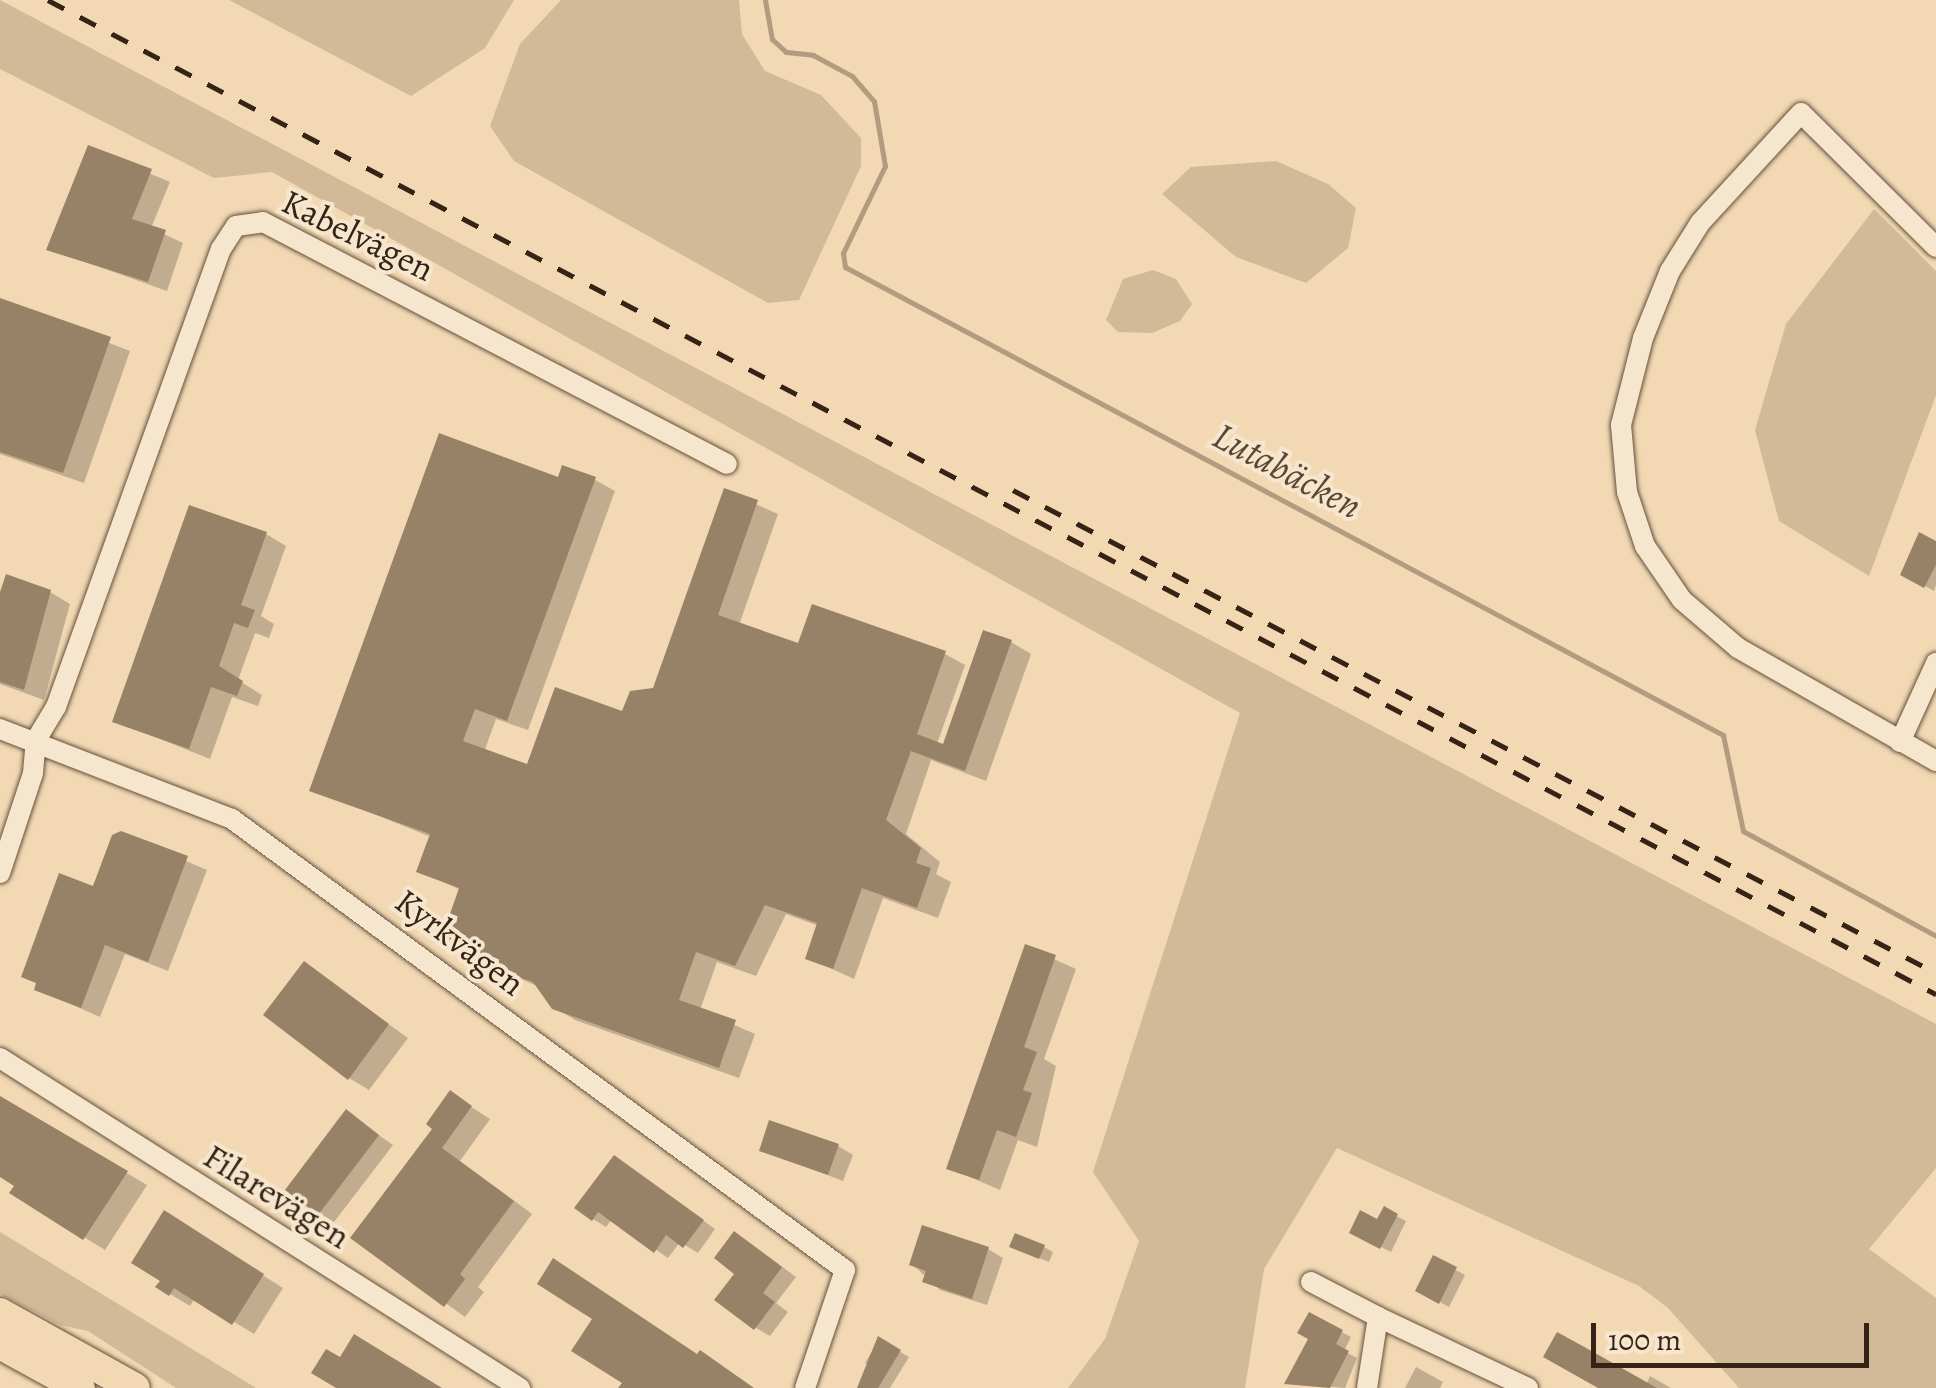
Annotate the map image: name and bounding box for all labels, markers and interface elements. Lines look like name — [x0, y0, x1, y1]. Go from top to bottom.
street label: Kabelvägen — [275, 180, 441, 290]
water label: Lutabäcken — [1205, 413, 1369, 529]
street label: Kyrkvägen — [387, 880, 533, 1004]
street label: Filarevägen — [196, 1135, 358, 1257]
scale bar — [1596, 1303, 1874, 1365]
text: 100 m — [1608, 1320, 1681, 1360]

